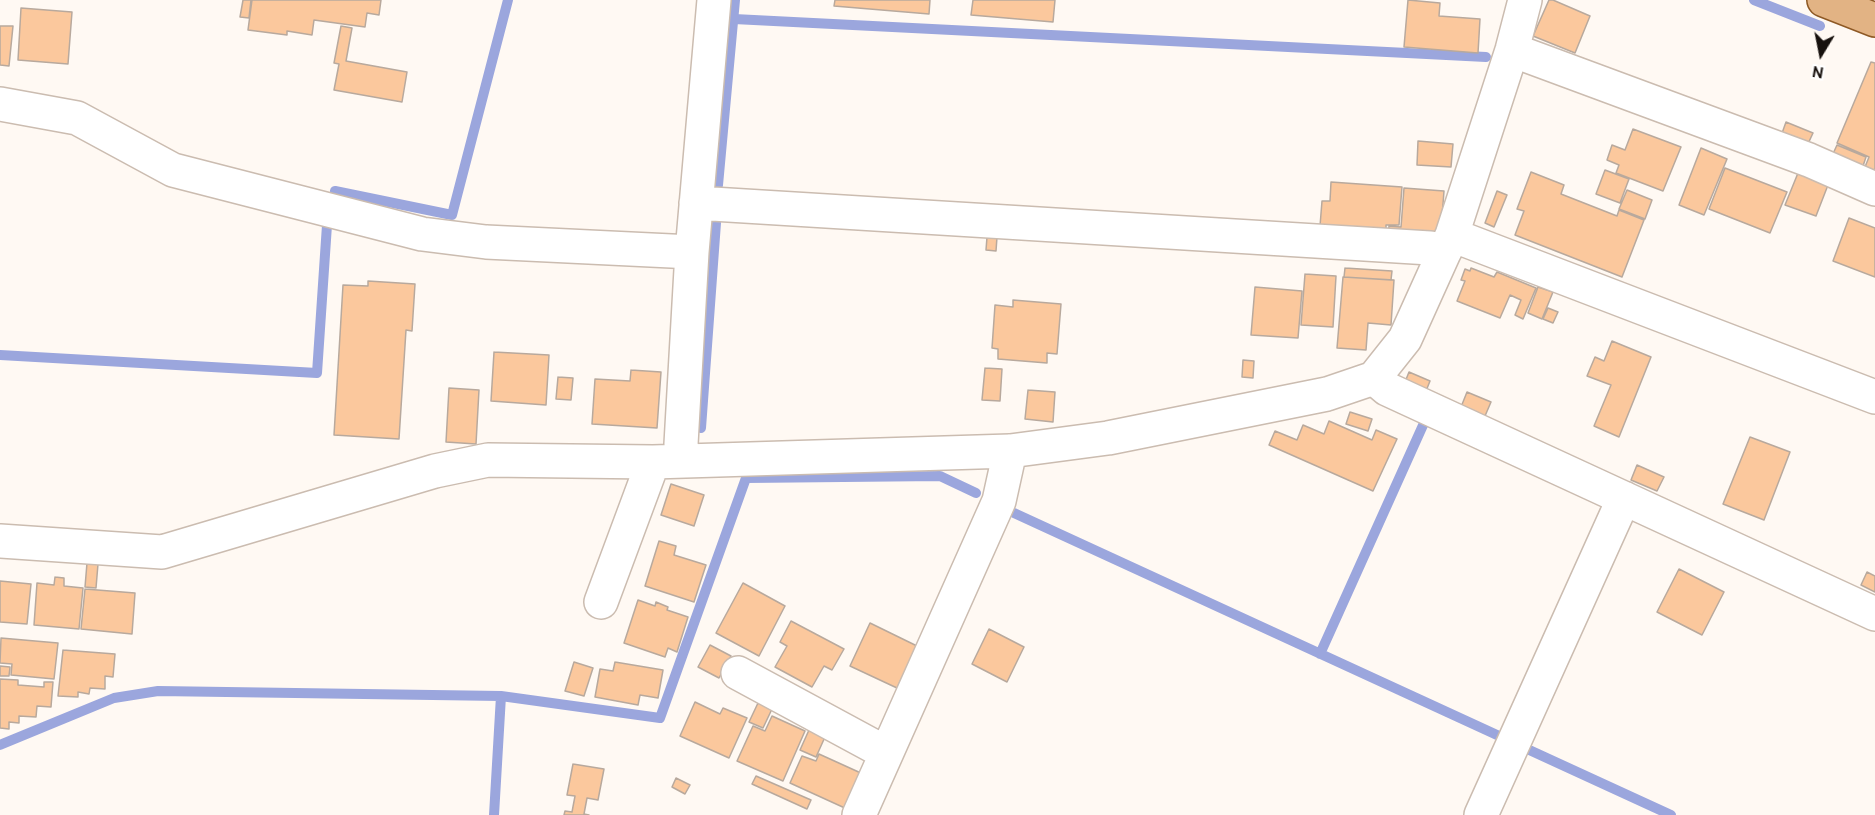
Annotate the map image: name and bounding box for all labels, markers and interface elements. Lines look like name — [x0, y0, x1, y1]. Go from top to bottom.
north arrow — [1791, 24, 1851, 84]
text: N — [1811, 62, 1825, 83]

